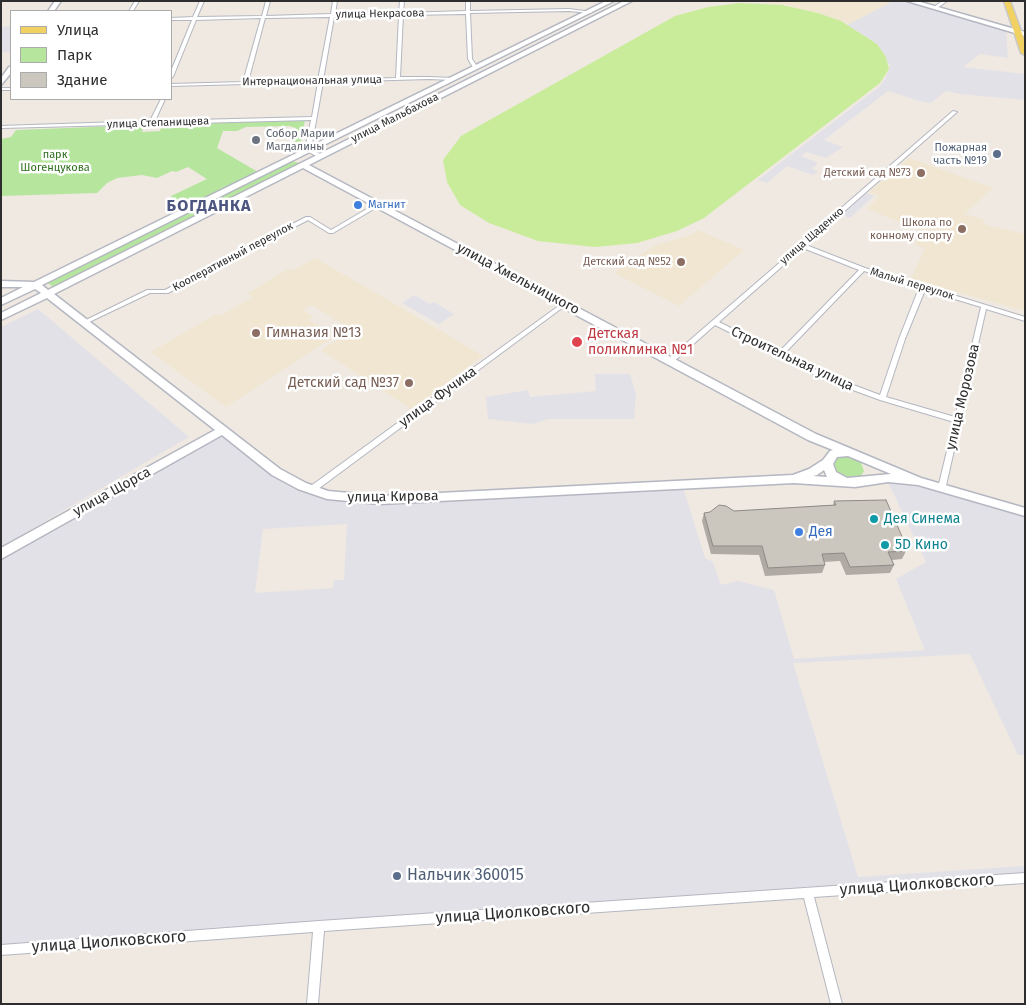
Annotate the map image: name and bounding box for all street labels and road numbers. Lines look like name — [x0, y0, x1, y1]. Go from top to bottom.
street label: улица Некрасова — [336, 7, 424, 21]
street label: Интернациональная улица — [242, 73, 382, 89]
street label: улица Мальбахова — [349, 90, 441, 146]
street label: улица Степанищева — [107, 115, 209, 131]
street label: улица Щаденко — [777, 205, 847, 267]
street label: Кооперативный переулок — [171, 220, 295, 294]
street label: улица Хмельницкого — [454, 240, 582, 318]
street label: Малый переулок — [868, 265, 956, 303]
street label: Строительная улица — [728, 323, 856, 395]
street label: улица Морозова — [943, 342, 983, 452]
street label: улица Фучика — [396, 363, 480, 431]
street label: улица Щорса — [70, 464, 154, 520]
street label: улица Кирова — [347, 488, 439, 506]
street label: улица Циолковского — [839, 870, 995, 900]
street label: улица Циолковского — [435, 898, 591, 928]
street label: улица Циолковского — [31, 927, 187, 957]

